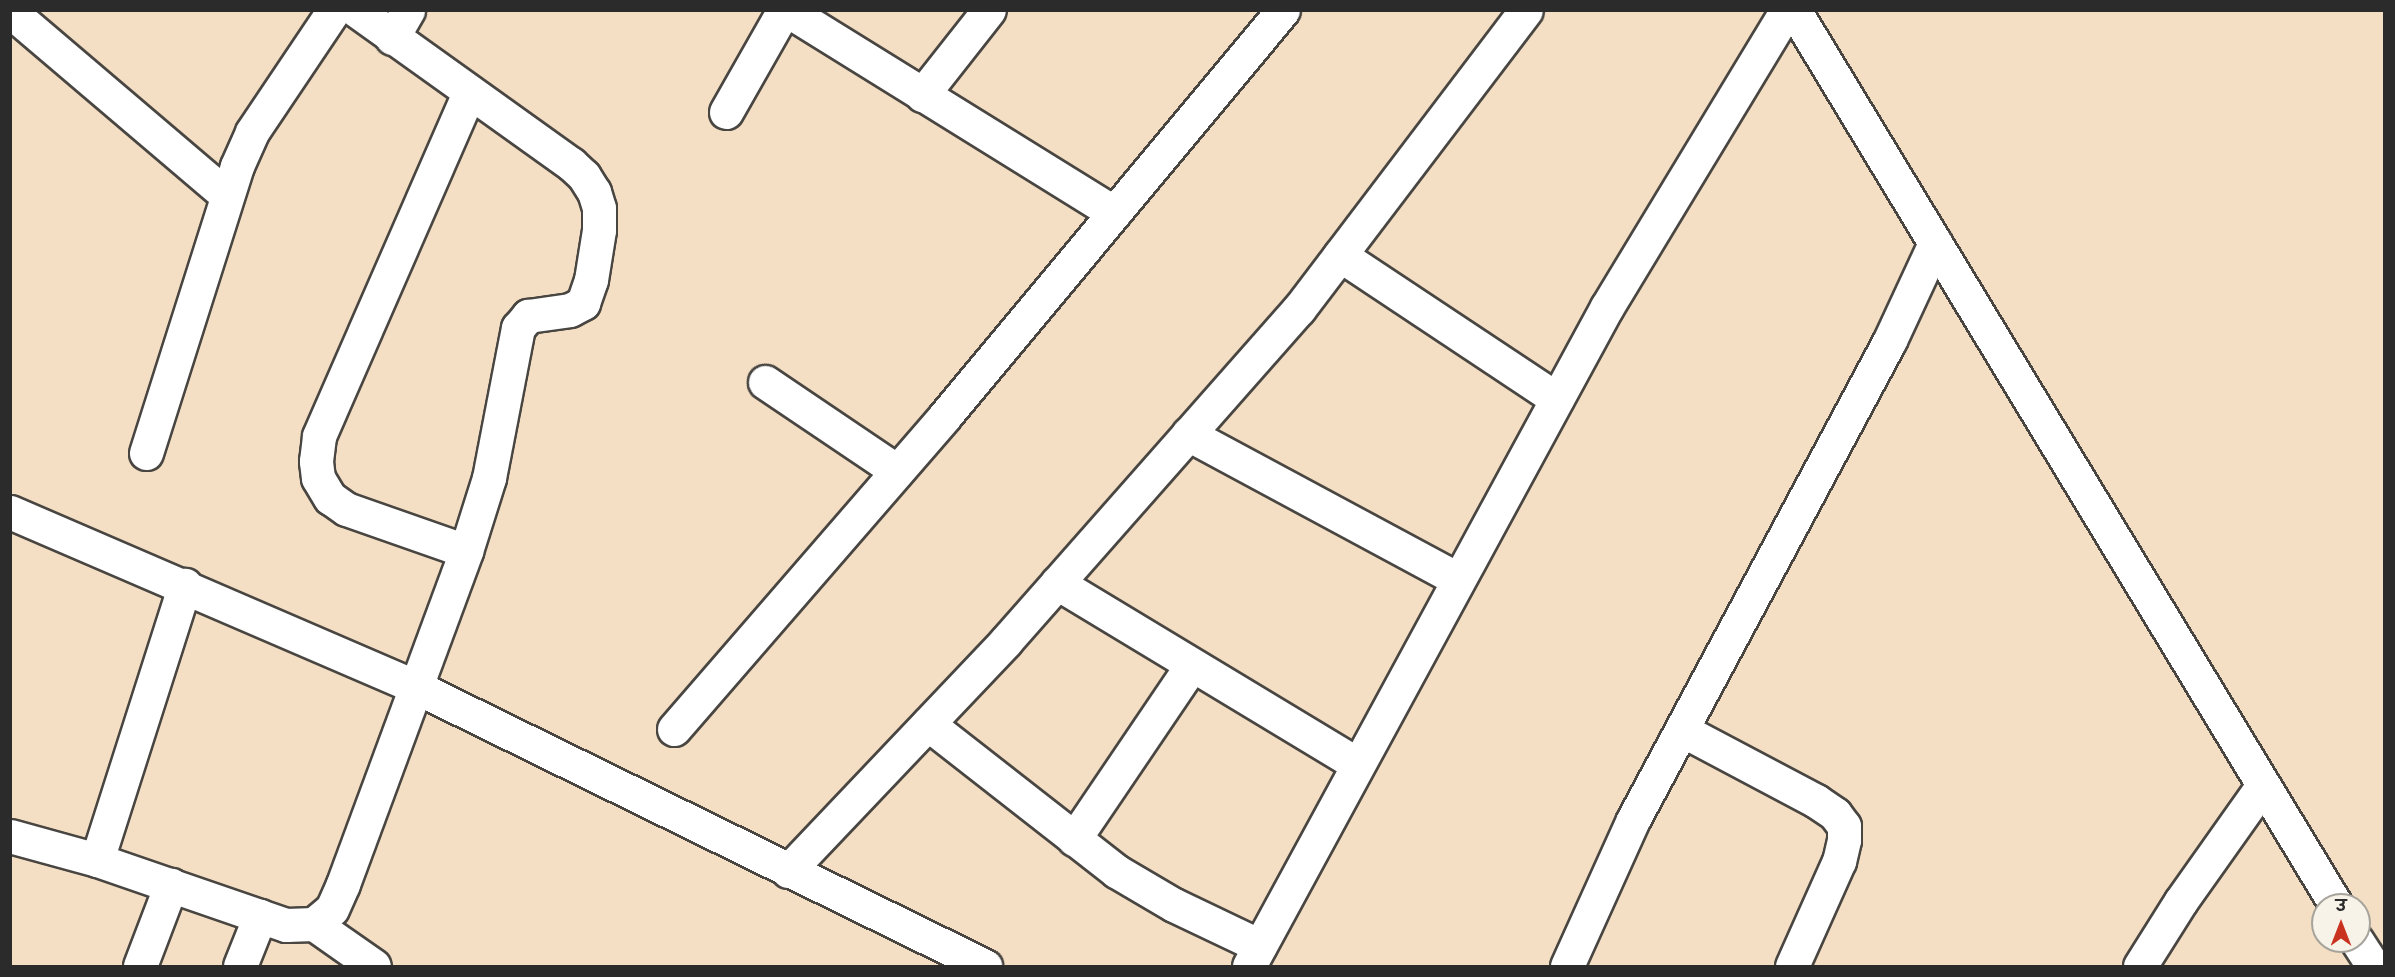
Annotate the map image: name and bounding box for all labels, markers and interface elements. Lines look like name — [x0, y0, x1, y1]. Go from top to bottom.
north arrow — [2311, 893, 2371, 953]
text: उ — [2336, 896, 2346, 917]

